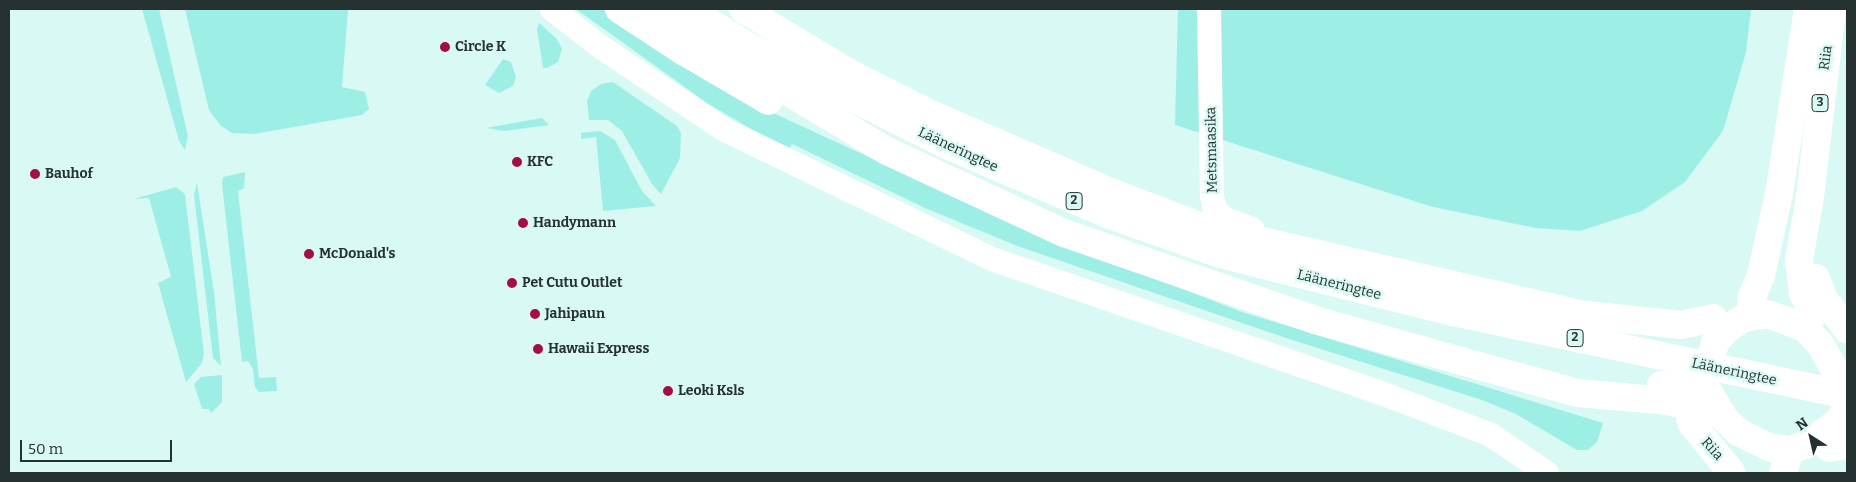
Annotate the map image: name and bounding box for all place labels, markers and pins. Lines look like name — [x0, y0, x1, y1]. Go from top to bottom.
place label: Circle K — [455, 39, 506, 55]
marker: Circle K — [439, 41, 451, 53]
place label: KFC — [527, 154, 553, 170]
marker: KFC — [511, 156, 523, 168]
place label: Bauhof — [45, 166, 93, 182]
marker: Bauhof — [29, 168, 41, 180]
place label: Handymann — [533, 215, 616, 231]
marker: Handymann — [517, 217, 529, 229]
place label: McDonald's — [319, 246, 395, 262]
marker: McDonald's — [303, 248, 315, 260]
place label: Pet Cutu Outlet — [522, 275, 623, 291]
marker: Pet Cutu Outlet — [506, 277, 518, 289]
place label: Jahipaun — [545, 306, 605, 322]
marker: Jahipaun — [529, 308, 541, 320]
place label: Hawaii Express — [548, 341, 649, 357]
marker: Hawaii Express — [532, 343, 544, 355]
place label: Leoki Ksls — [678, 383, 744, 399]
marker: Leoki Ksls — [662, 385, 674, 397]

